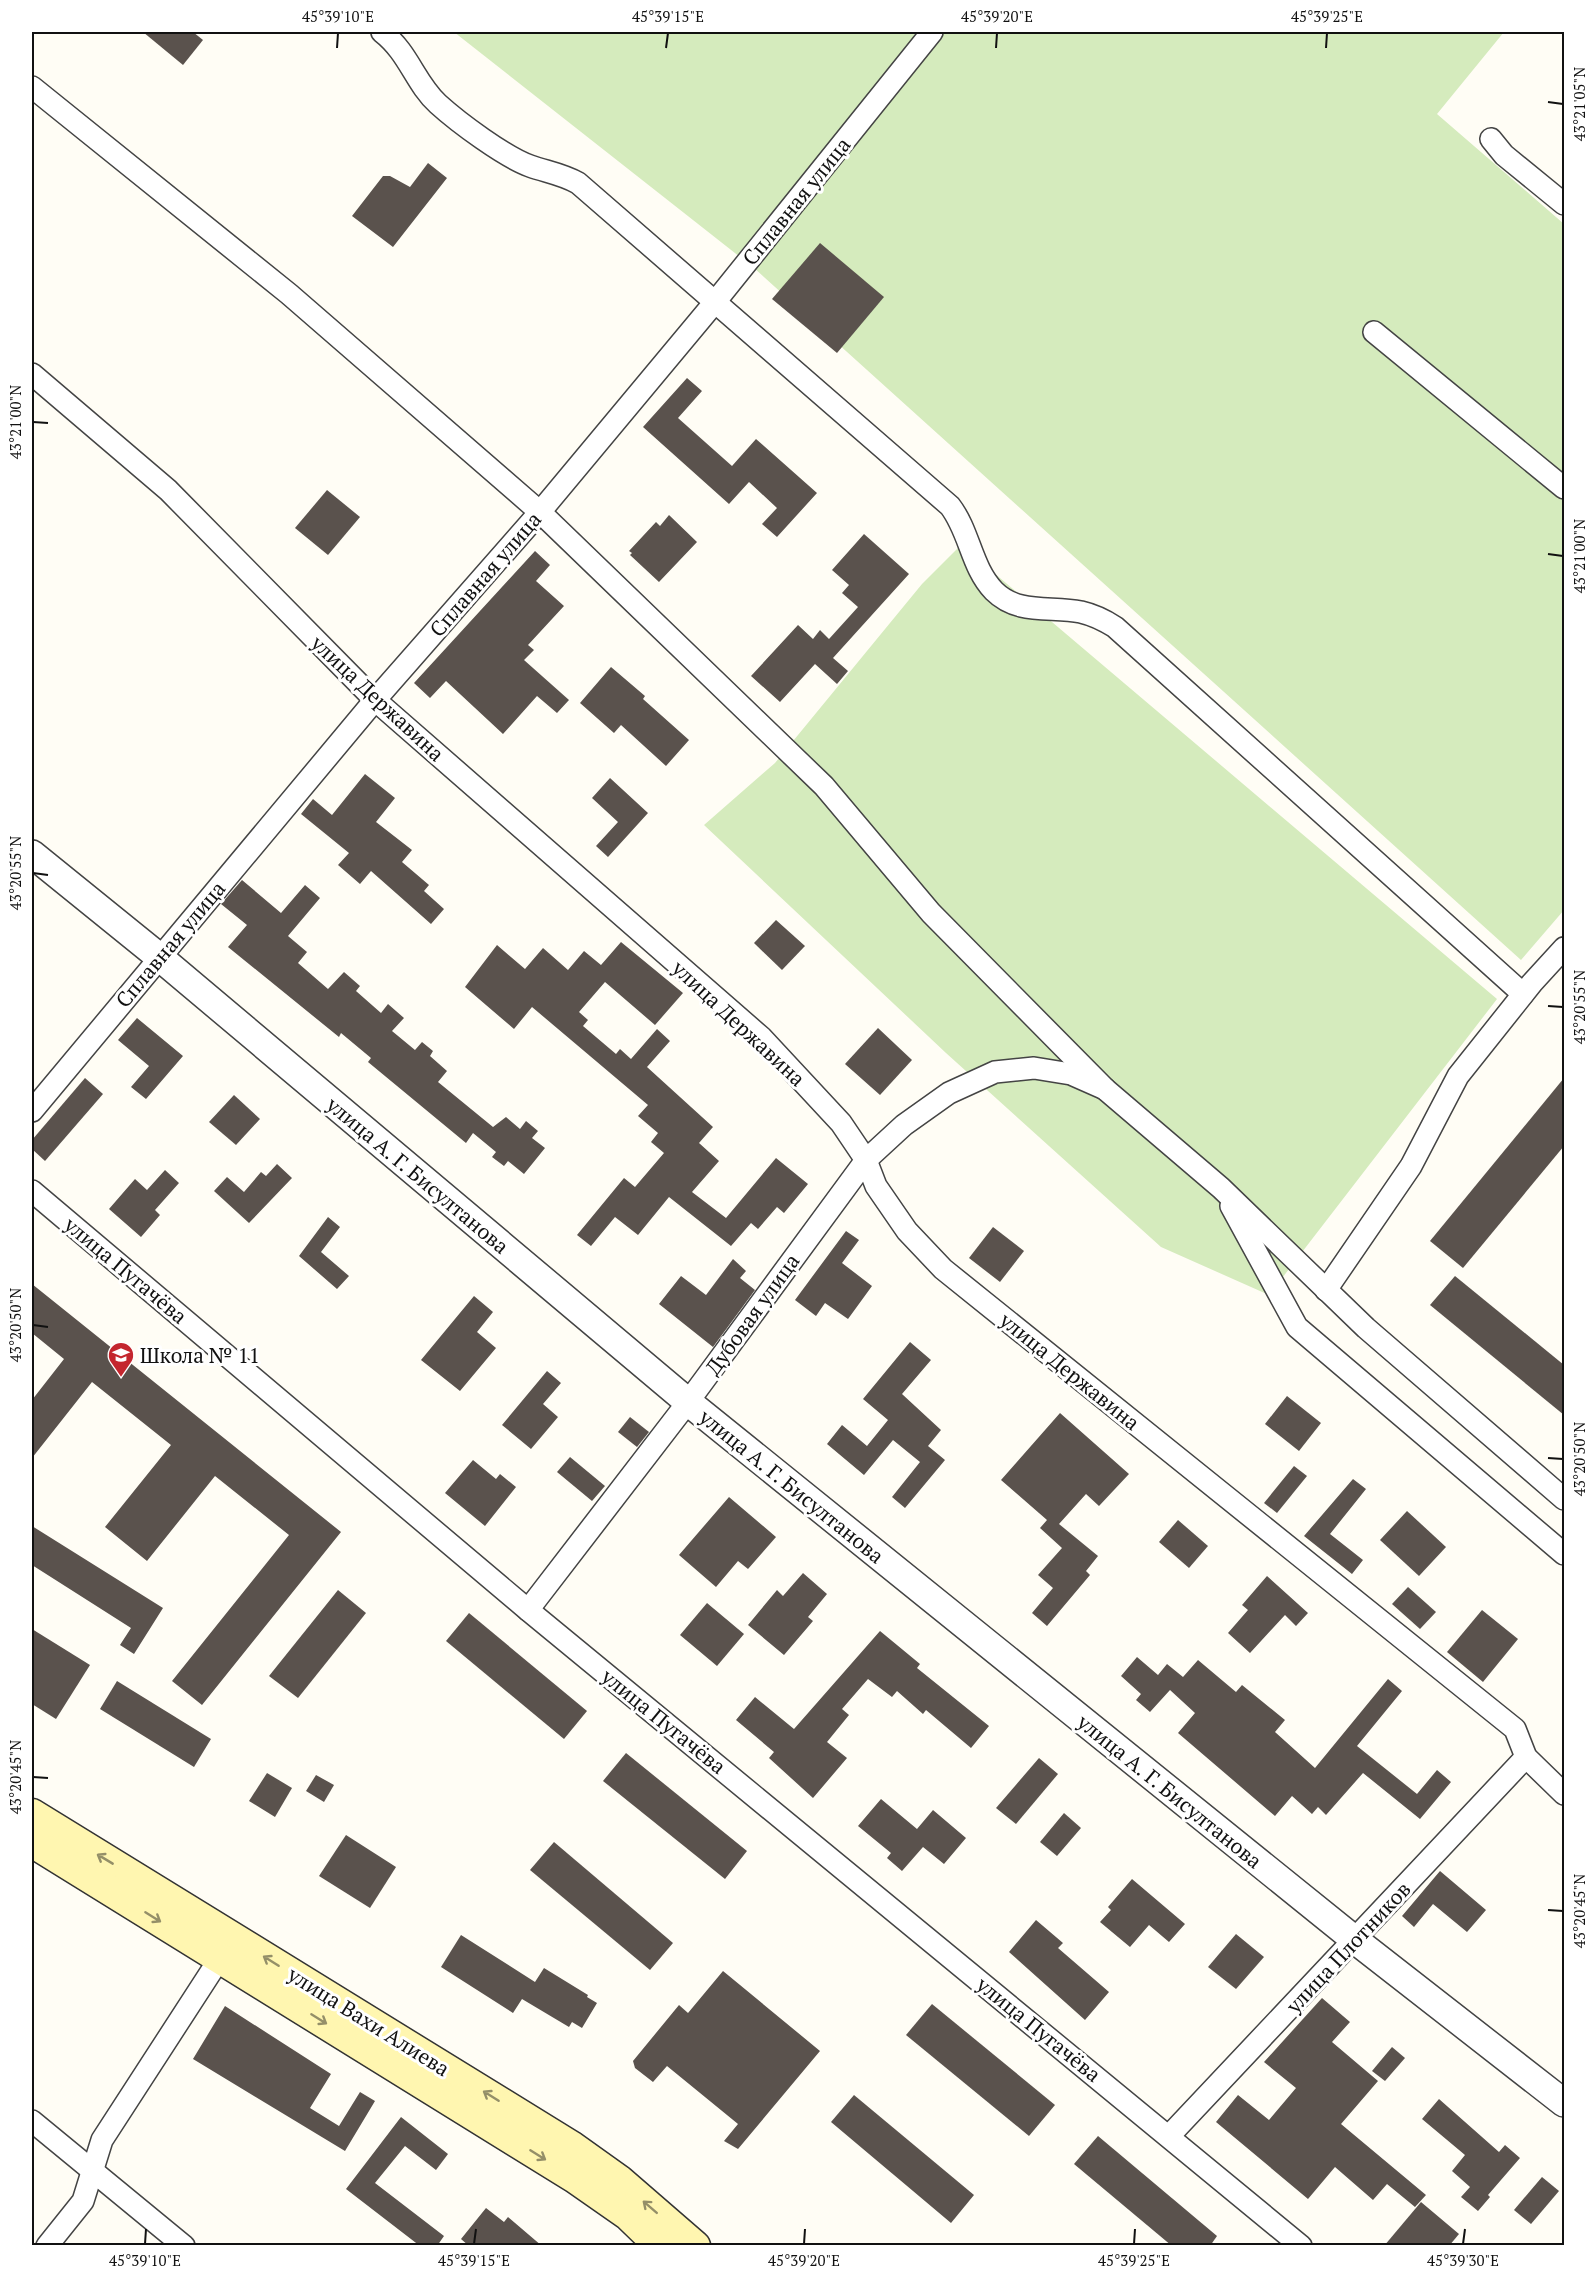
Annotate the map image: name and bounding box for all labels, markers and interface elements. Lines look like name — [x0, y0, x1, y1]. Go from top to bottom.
text: 45°39'10"E — [302, 6, 374, 26]
text: 45°39'15"E — [632, 6, 704, 26]
text: 45°39'20"E — [961, 6, 1033, 26]
text: 45°39'25"E — [1291, 6, 1363, 26]
text: 43°21'05"N — [1569, 67, 1589, 141]
street label: Сплавная улица — [736, 131, 857, 271]
text: 43°21'00"N — [5, 385, 25, 459]
street label: Сплавная улица — [423, 505, 547, 642]
text: 43°21'00"N — [1569, 519, 1589, 593]
street label: улица Державина — [305, 628, 451, 767]
text: 43°20'55"N — [5, 836, 25, 910]
street label: Сплавная улица — [109, 875, 231, 1013]
street label: улица Державина — [666, 953, 812, 1092]
text: 43°20'55"N — [1569, 970, 1589, 1044]
street label: улица А. Г. Бисултанова — [320, 1090, 515, 1260]
street label: улица Пугачёва — [58, 1210, 194, 1330]
street label: Дубовая улица — [699, 1248, 806, 1380]
text: 43°20'50"N — [5, 1288, 25, 1362]
street label: улица Державина — [993, 1305, 1146, 1436]
school or university icon: Школа № 11 — [106, 1340, 136, 1378]
place label: Школа № 11 — [140, 1341, 260, 1369]
street label: улица А. Г. Бисултанова — [693, 1402, 890, 1569]
text: 43°20'50"N — [1569, 1422, 1589, 1496]
street label: улица Пугачёва — [595, 1662, 732, 1780]
street label: улица А. Г. Бисултанова — [1071, 1707, 1268, 1874]
text: 43°20'45"N — [5, 1740, 25, 1814]
one-way arrow — [97, 1852, 114, 1864]
text: 43°20'45"N — [1569, 1874, 1589, 1948]
street label: улица Плотников — [1279, 1875, 1416, 2020]
one-way arrow — [144, 1911, 161, 1923]
one-way arrow — [263, 1954, 280, 1966]
street label: улица Вахи Алиева — [282, 1959, 456, 2082]
street label: улица Пугачёва — [970, 1970, 1107, 2088]
one-way arrow — [310, 2014, 327, 2026]
one-way arrow — [483, 2090, 500, 2102]
one-way arrow — [529, 2149, 546, 2161]
one-way arrow — [643, 2200, 658, 2214]
text: 45°39'10"E — [109, 2250, 181, 2270]
text: 45°39'15"E — [438, 2250, 510, 2270]
text: 45°39'20"E — [768, 2250, 840, 2270]
text: 45°39'25"E — [1098, 2250, 1170, 2270]
text: 45°39'30"E — [1427, 2250, 1499, 2270]

